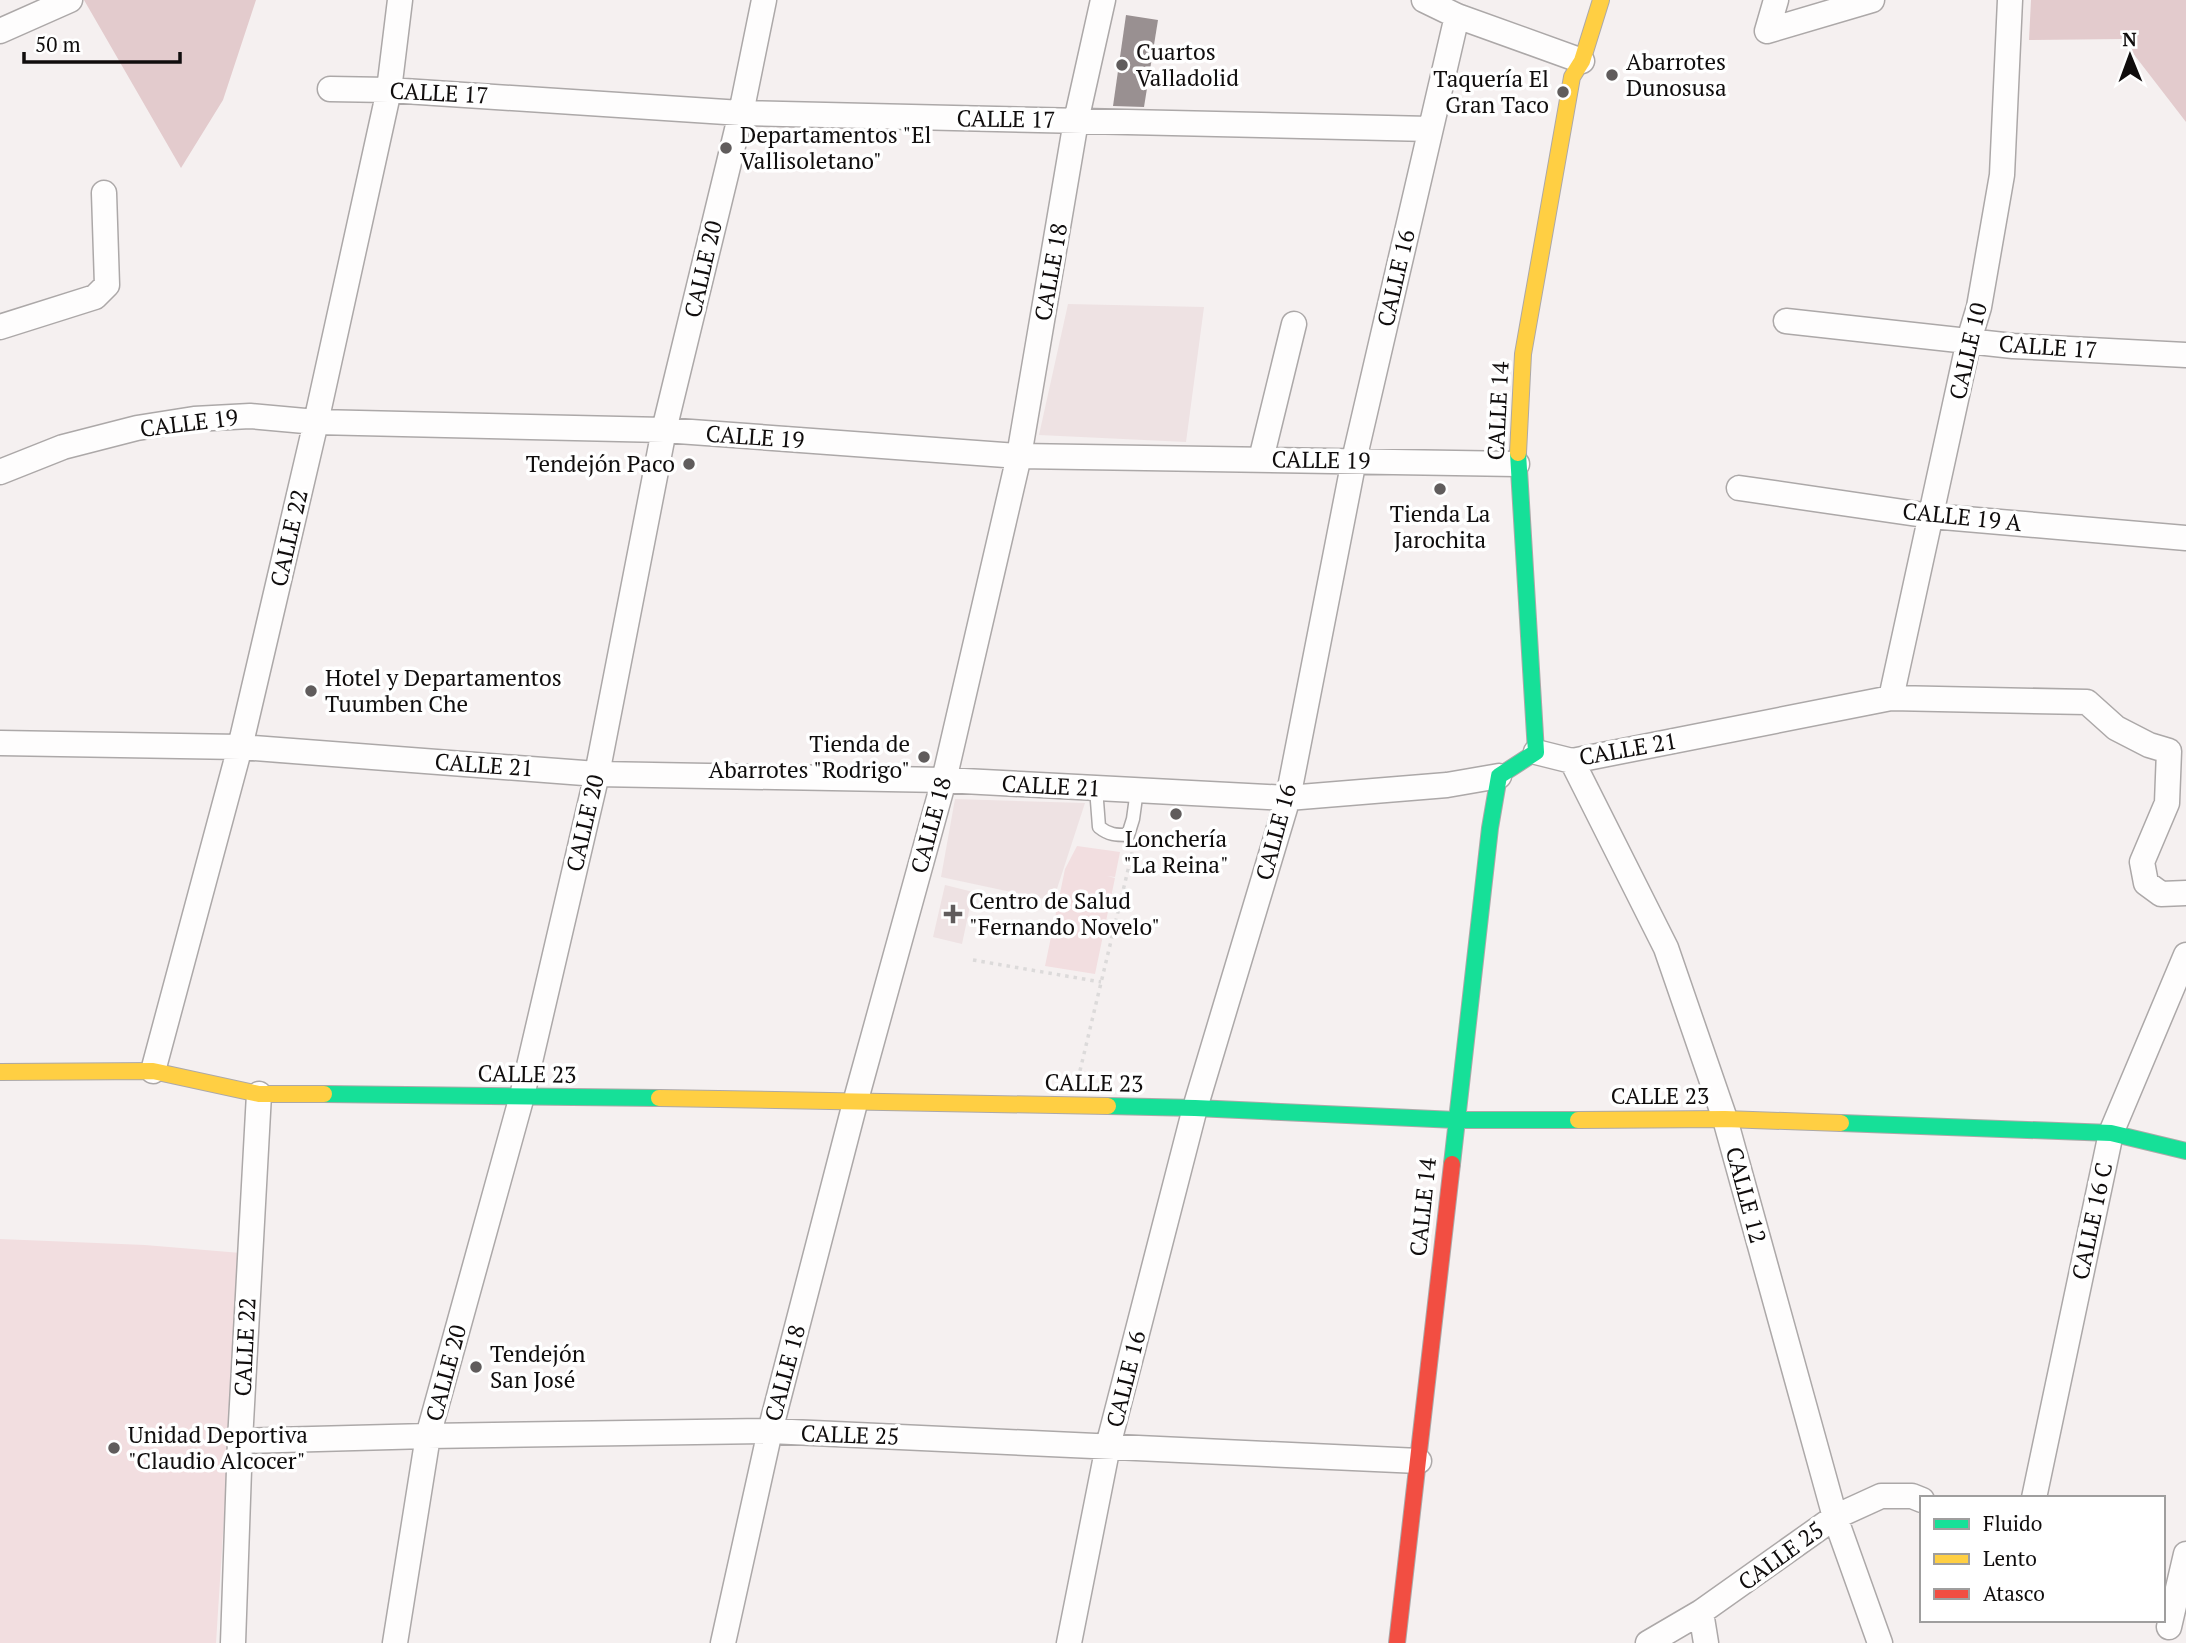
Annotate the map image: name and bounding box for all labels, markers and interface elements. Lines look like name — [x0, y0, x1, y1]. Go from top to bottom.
scale bar — [24, 21, 180, 65]
north arrow — [2095, 21, 2165, 91]
text: N — [2122, 26, 2138, 51]
text: 50 m — [35, 30, 81, 58]
place label: Cuartos Valladolid — [1136, 36, 1239, 93]
place label: Abarrotes Dunosusa — [1626, 46, 1727, 103]
marker: Cuartos Valladolid — [1114, 57, 1130, 73]
place label: Taquería El Gran Taco — [1433, 63, 1549, 120]
marker: Abarrotes Dunosusa — [1604, 67, 1620, 83]
street label: CALLE 17 — [389, 74, 489, 111]
marker: Taquería El Gran Taco — [1555, 84, 1571, 100]
street label: CALLE 17 — [956, 102, 1056, 135]
place label: Departamentos "El Vallisoletano" — [740, 119, 932, 176]
marker: Departamentos "El Vallisoletano" — [718, 140, 734, 156]
street label: CALLE 20 — [676, 217, 729, 320]
street label: CALLE 18 — [1027, 221, 1074, 323]
street label: CALLE 16 — [1369, 226, 1422, 329]
street label: CALLE 10 — [1941, 299, 1994, 402]
street label: CALLE 17 — [1998, 328, 2098, 365]
street label: CALLE 14 — [1479, 360, 1516, 461]
street label: CALLE 19 — [138, 401, 240, 444]
street label: CALLE 19 — [705, 418, 805, 455]
street label: CALLE 19 — [1271, 443, 1371, 476]
place label: Tendejón Paco — [526, 448, 675, 479]
marker: Tendejón Paco — [681, 456, 697, 472]
marker: Tienda La Jarochita — [1432, 481, 1448, 497]
street label: CALLE 22 — [262, 486, 315, 589]
street label: CALLE 19 A — [1901, 495, 2023, 538]
place label: Tienda La Jarochita — [1390, 498, 1491, 555]
place label: Hotel y Departamentos Tuumben Che — [325, 662, 562, 719]
marker: Hotel y Departamentos Tuumben Che — [303, 683, 319, 699]
street label: CALLE 21 — [1577, 725, 1679, 772]
place label: Tienda de Abarrotes "Rodrigo" — [708, 728, 910, 785]
street label: CALLE 21 — [434, 746, 534, 783]
marker: Tienda de Abarrotes "Rodrigo" — [916, 749, 932, 765]
street label: CALLE 21 — [1001, 767, 1101, 804]
street label: CALLE 20 — [558, 771, 611, 874]
street label: CALLE 18 — [903, 773, 958, 877]
street label: CALLE 16 — [1248, 780, 1303, 884]
marker: Lonchería "La Reina" — [1168, 806, 1184, 822]
place label: Lonchería "La Reina" — [1123, 823, 1229, 880]
place label: Centro de Salud "Fernando Novelo" — [969, 885, 1160, 942]
marker: Centro de Salud "Fernando Novelo" — [943, 904, 963, 924]
street label: CALLE 23 — [477, 1057, 577, 1090]
street label: CALLE 23 — [1044, 1066, 1144, 1099]
street label: CALLE 23 — [1611, 1080, 1709, 1111]
street label: CALLE 12 — [1719, 1143, 1774, 1247]
street label: CALLE 14 — [1402, 1156, 1443, 1258]
street label: CALLE 16 C — [2064, 1159, 2119, 1282]
street label: CALLE 22 — [226, 1297, 263, 1397]
street label: CALLE 20 — [418, 1321, 473, 1425]
street label: CALLE 18 — [757, 1321, 812, 1425]
street label: CALLE 16 — [1099, 1327, 1152, 1431]
place label: Tendejón San José — [490, 1338, 586, 1395]
marker: Tendejón San José — [468, 1359, 484, 1375]
street label: CALLE 25 — [800, 1417, 900, 1452]
place label: Unidad Deportiva "Claudio Alcocer" — [128, 1419, 308, 1476]
marker: Unidad Deportiva "Claudio Alcocer" — [106, 1440, 122, 1456]
legend — [1920, 1496, 2165, 1622]
text: Fluido — [1983, 1509, 2042, 1537]
street label: CALLE 25 — [1732, 1514, 1830, 1597]
text: Lento — [1983, 1544, 2037, 1572]
text: Atasco — [1983, 1579, 2045, 1607]

